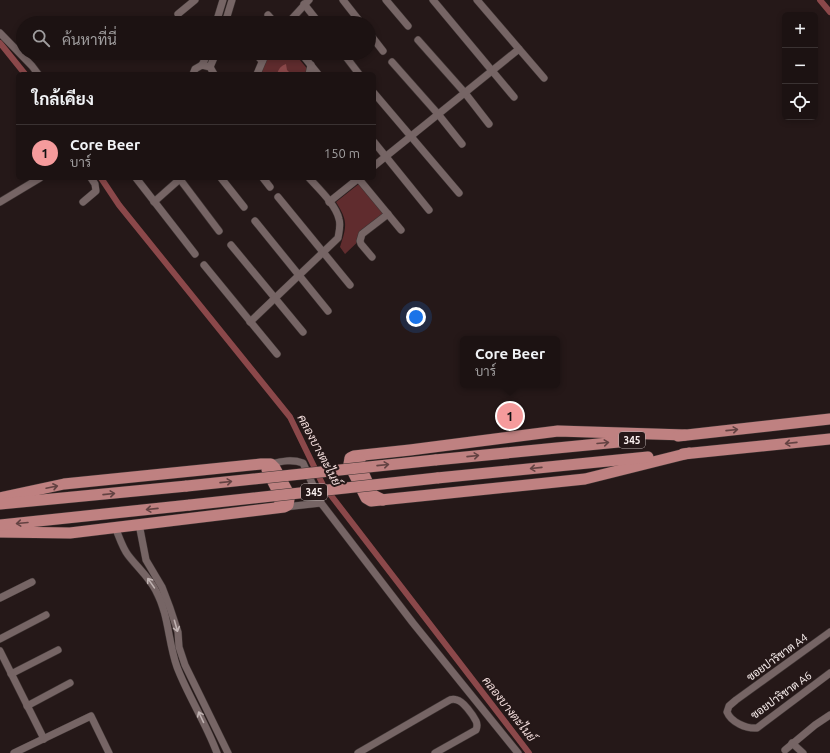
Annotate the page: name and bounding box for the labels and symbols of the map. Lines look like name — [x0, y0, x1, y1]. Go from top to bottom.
your location — [406, 307, 426, 327]
pin: 1 — [497, 401, 523, 431]
water label: คลองบางตะไนย์ — [295, 412, 345, 489]
one-way arrow — [725, 426, 738, 434]
road number: 345 — [619, 432, 645, 448]
one-way arrow — [596, 439, 609, 447]
one-way arrow — [785, 439, 798, 446]
one-way arrow — [466, 452, 479, 459]
one-way arrow — [376, 461, 389, 469]
one-way arrow — [530, 465, 543, 472]
one-way arrow — [219, 478, 232, 486]
one-way arrow — [45, 482, 58, 490]
road number: 345 — [301, 484, 327, 500]
one-way arrow — [102, 491, 115, 498]
one-way arrow — [146, 506, 159, 513]
one-way arrow — [16, 519, 29, 526]
one-way arrow — [147, 578, 155, 589]
one-way arrow — [173, 619, 180, 632]
street label: ซอยปาริชาต A4 — [744, 631, 810, 683]
street label: ซอยปาริชาต A6 — [748, 669, 814, 721]
water label: คลองบางตะไนย์ — [480, 673, 541, 745]
one-way arrow — [197, 712, 204, 724]

